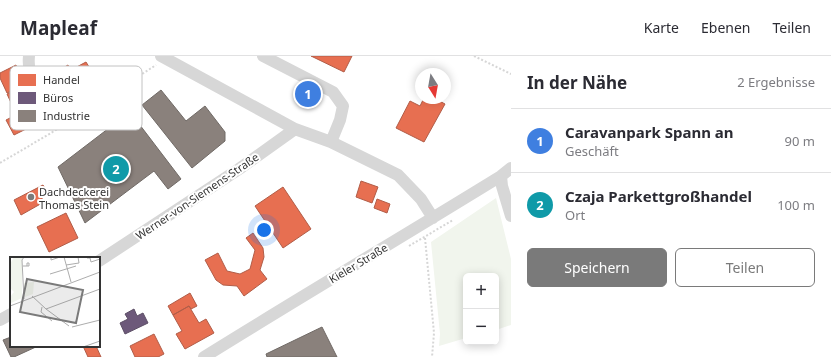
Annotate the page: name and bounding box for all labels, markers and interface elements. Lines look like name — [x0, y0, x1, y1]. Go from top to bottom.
text: Mapleaf — [20, 15, 97, 41]
text: Karte — [644, 18, 679, 37]
text: Ebenen — [701, 18, 751, 37]
text: Teilen — [773, 18, 811, 37]
legend — [10, 66, 142, 130]
north arrow — [415, 68, 451, 104]
text: In der Nähe — [527, 71, 627, 94]
text: Handel — [43, 72, 80, 87]
text: 2 Ergebnisse — [737, 73, 815, 91]
pin: 1 — [295, 79, 321, 109]
text: Büros — [43, 90, 73, 105]
text: Industrie — [43, 108, 90, 123]
text: Caravanpark Spann an — [565, 122, 734, 142]
text: 1 — [536, 132, 544, 150]
text: 90 m — [785, 132, 815, 150]
text: Geschäft — [565, 142, 619, 160]
street label: Werner-von-Siemens-Straße — [133, 149, 261, 243]
pin: 2 — [103, 154, 129, 184]
place label: Dachdeckerei Thomas Stein — [39, 184, 109, 212]
text: Czaja Parkettgroßhandel — [565, 186, 752, 206]
marker: Dachdeckerei Thomas Stein — [26, 192, 36, 202]
text: 2 — [536, 196, 544, 214]
text: 100 m — [777, 196, 815, 214]
text: Ort — [565, 206, 585, 224]
your location — [254, 220, 274, 240]
street label: Kieler Straße — [326, 240, 390, 286]
button: Speichern — [527, 248, 667, 287]
button: Teilen — [675, 248, 815, 287]
inset map — [10, 257, 100, 347]
map controls — [463, 273, 499, 345]
button: + — [463, 273, 499, 309]
button: − — [463, 309, 499, 345]

